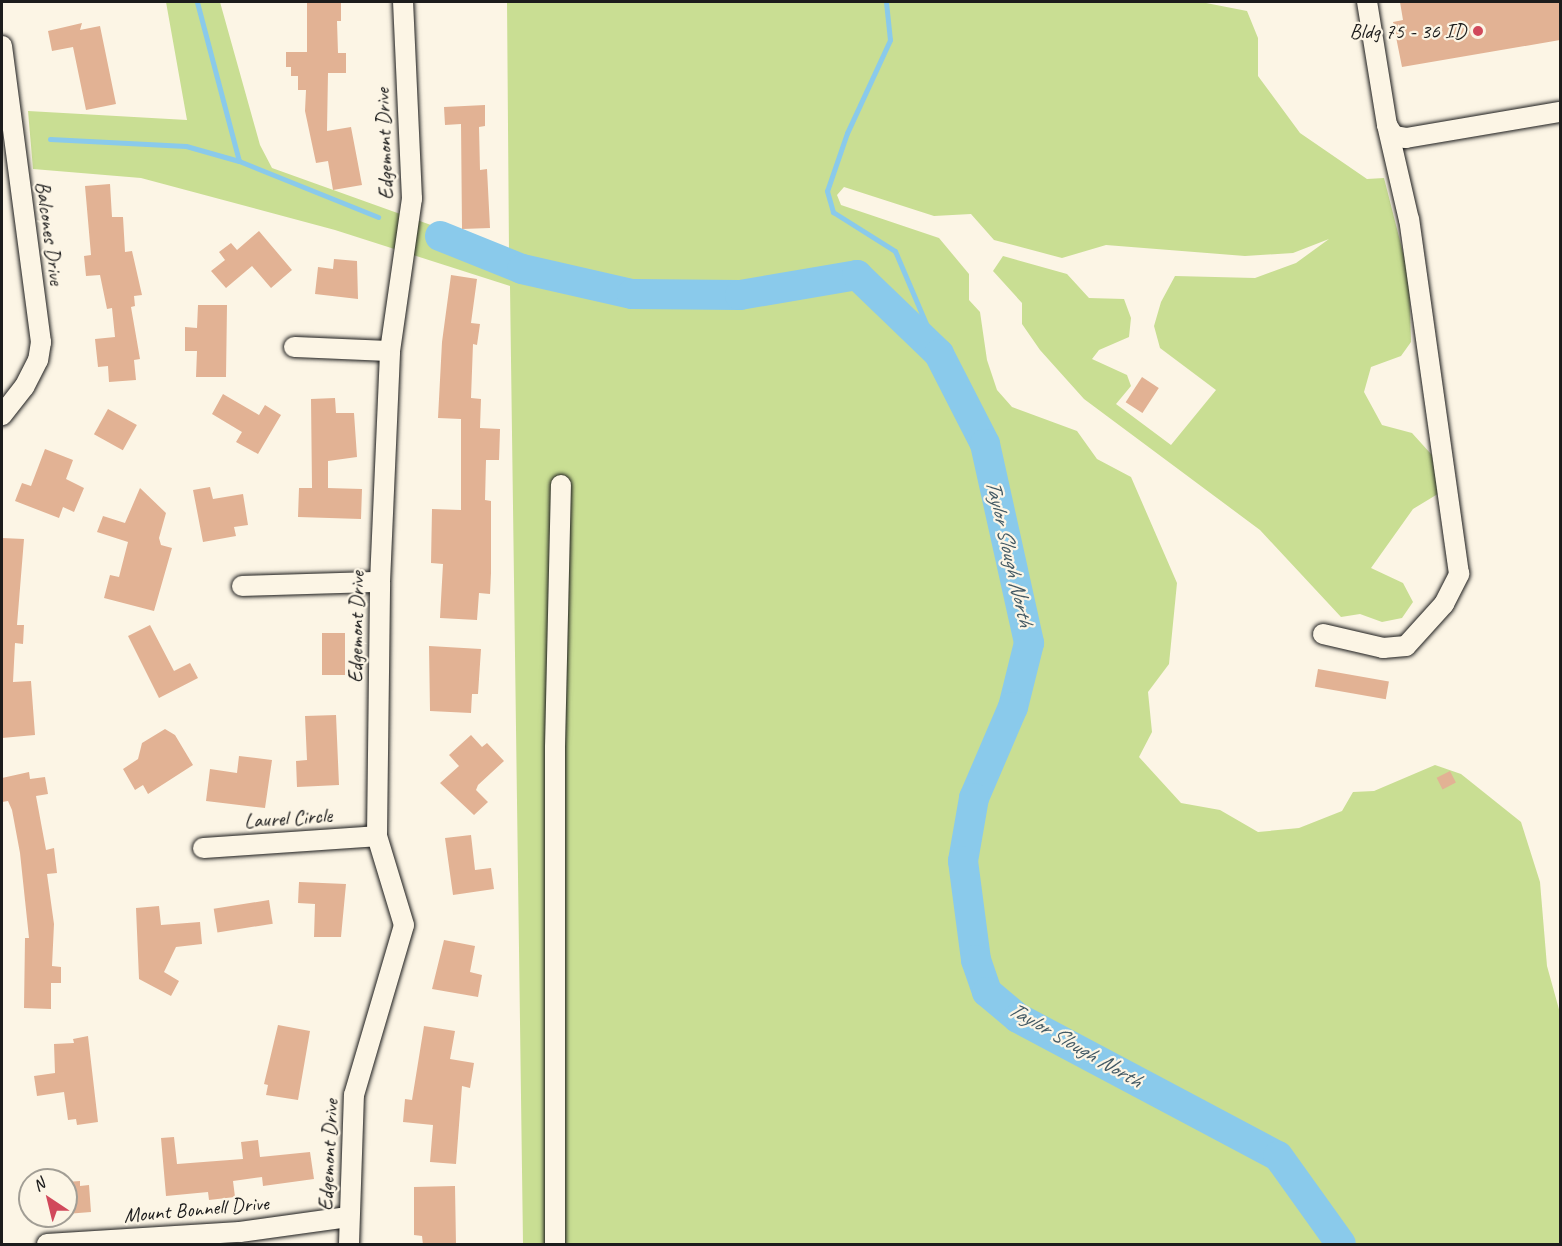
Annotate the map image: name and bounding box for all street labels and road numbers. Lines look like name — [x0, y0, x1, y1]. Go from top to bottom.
street label: Edgemont Drive — [369, 88, 399, 200]
street label: Balcones Drive — [30, 179, 70, 287]
street label: Edgemont Drive — [342, 571, 370, 683]
street label: Laurel Circle — [243, 802, 333, 834]
street label: Edgemont Drive — [312, 1098, 344, 1212]
street label: Mount Bonnell Drive — [122, 1190, 270, 1228]

